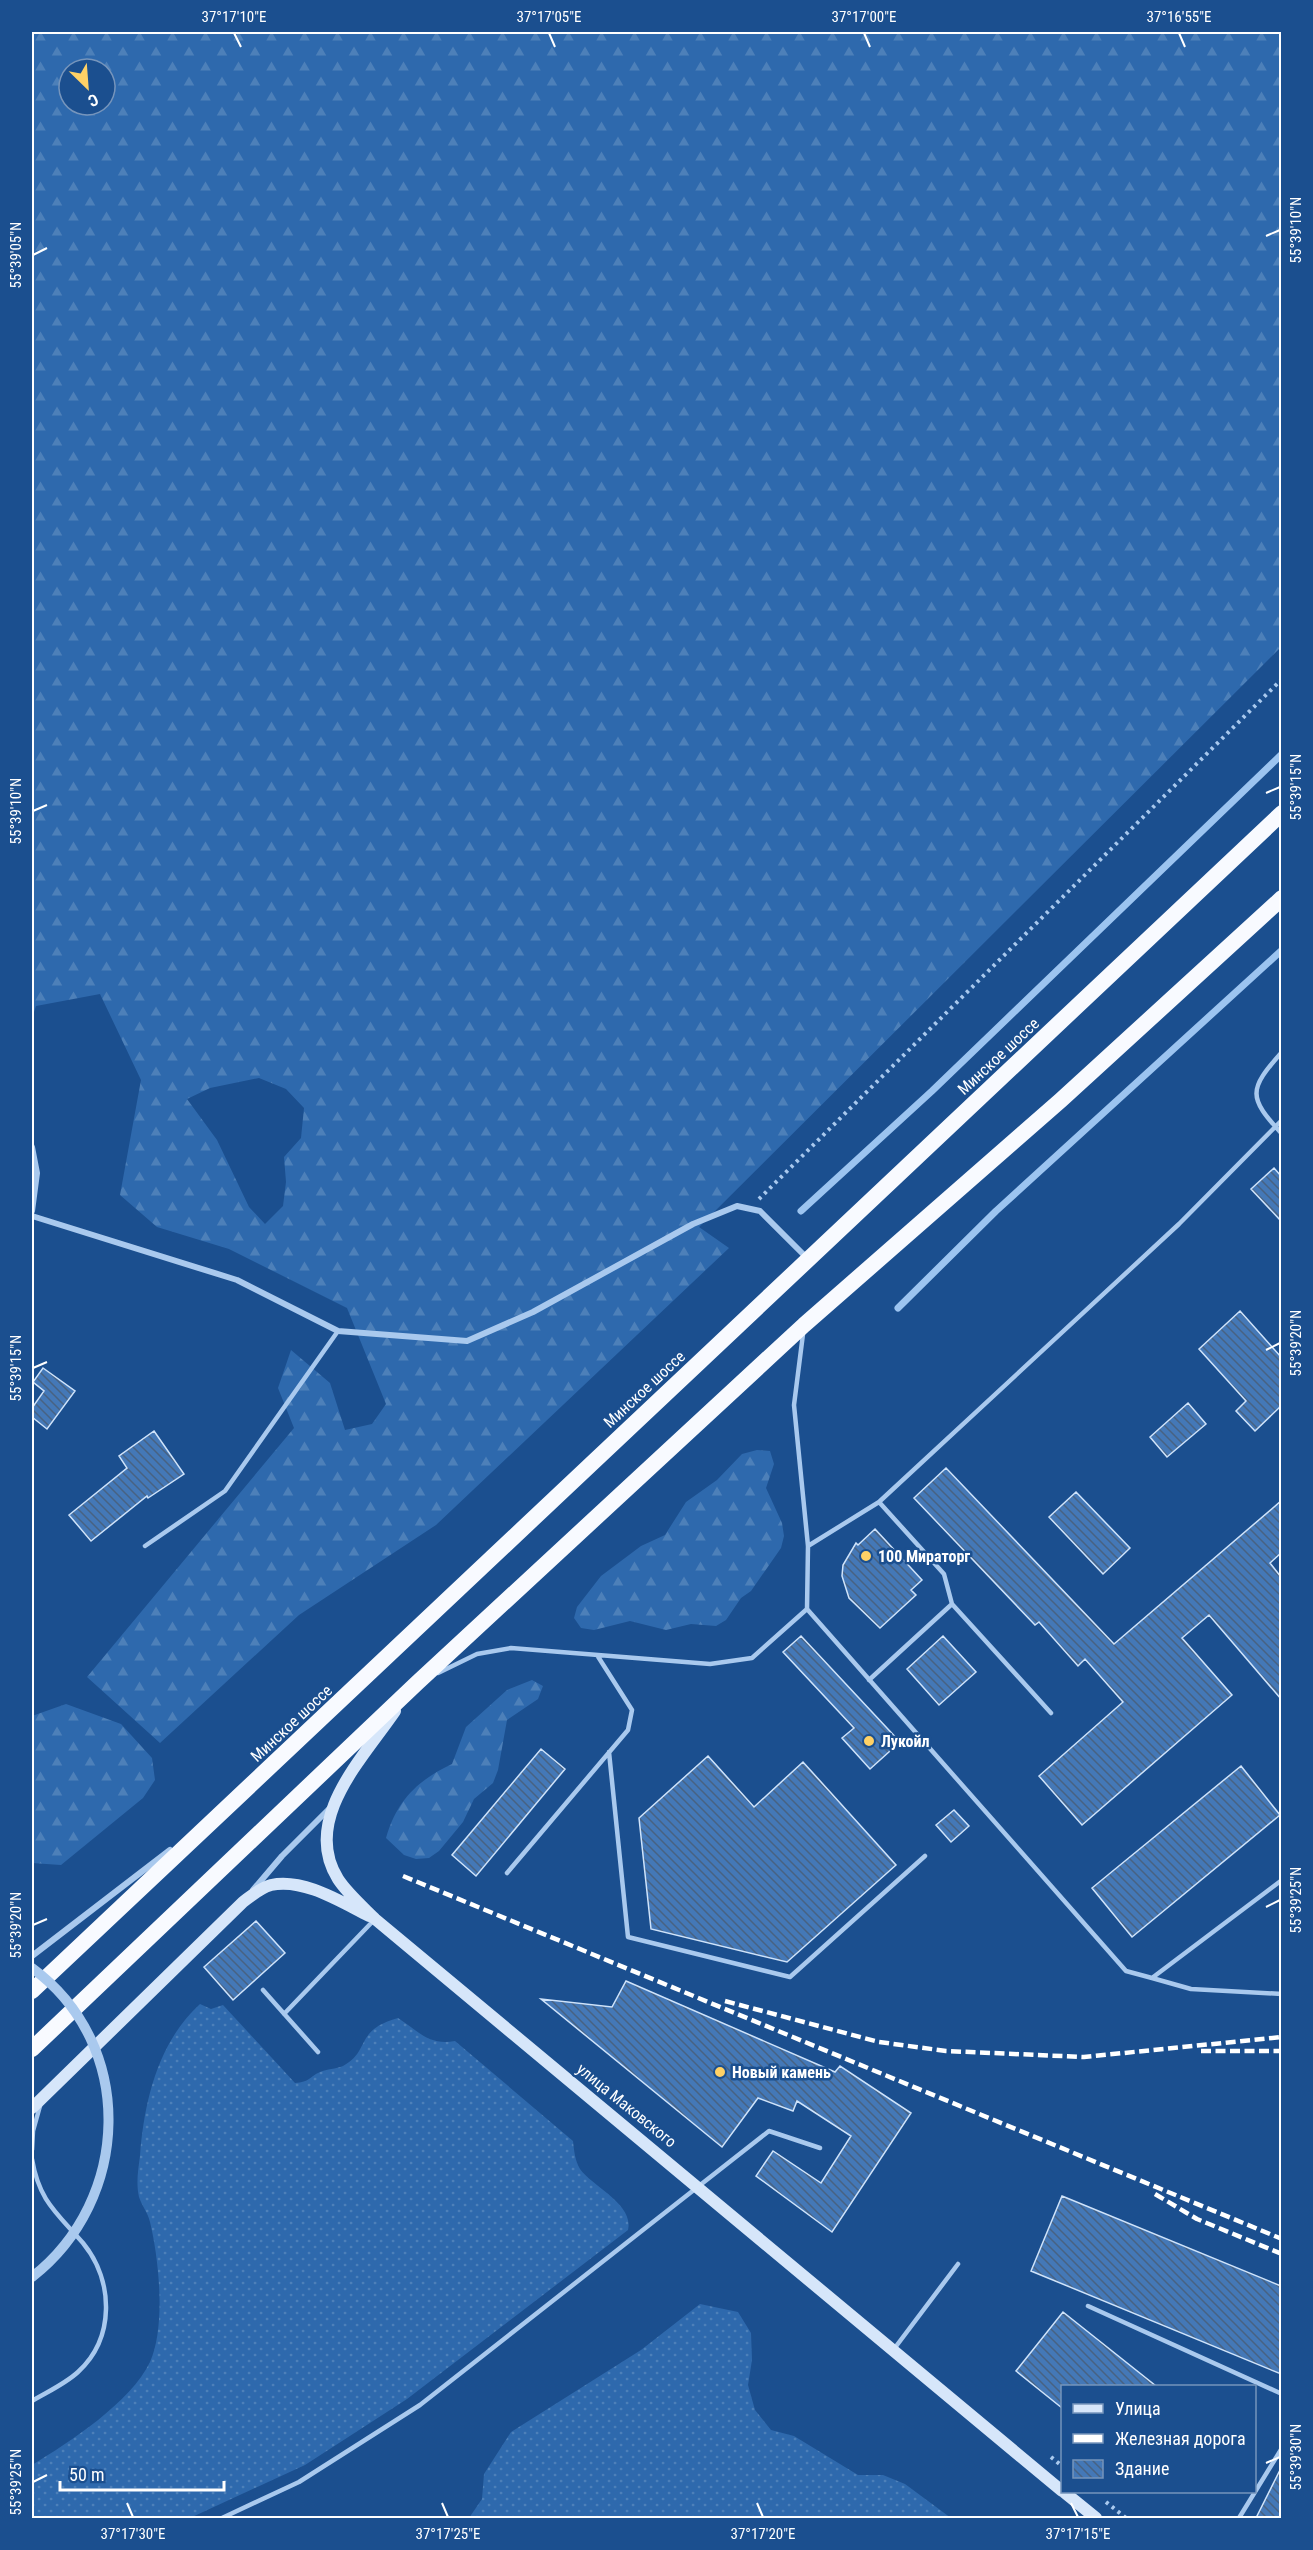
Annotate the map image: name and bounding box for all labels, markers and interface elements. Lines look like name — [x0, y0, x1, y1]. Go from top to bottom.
text: 37°17'10"E — [202, 8, 266, 26]
text: 37°17'05"E — [517, 8, 581, 26]
text: 37°17'00"E — [832, 8, 896, 26]
text: 37°16'55"E — [1147, 8, 1211, 26]
north arrow — [57, 57, 117, 117]
text: С — [85, 90, 101, 111]
text: 55°39'10"N — [1287, 197, 1305, 263]
text: 55°39'05"N — [7, 222, 25, 288]
text: 55°39'15"N — [1287, 754, 1305, 820]
text: 55°39'10"N — [7, 778, 25, 844]
street label: Минское шоссе — [954, 1014, 1043, 1099]
text: 55°39'20"N — [1287, 1310, 1305, 1376]
text: 55°39'15"N — [7, 1335, 25, 1401]
street label: Минское шоссе — [600, 1347, 689, 1432]
place label: 100 Мираторг — [878, 1547, 970, 1566]
marker: 100 Мираторг — [859, 1549, 873, 1563]
street label: Минское шоссе — [247, 1681, 336, 1766]
place label: Лукойл — [881, 1732, 930, 1751]
marker: Лукойл — [862, 1734, 876, 1748]
text: 55°39'25"N — [1287, 1867, 1305, 1933]
text: 55°39'20"N — [7, 1892, 25, 1958]
street label: улица Маковского — [573, 2059, 680, 2151]
place label: Новый камень — [732, 2063, 831, 2082]
marker: Новый камень — [713, 2065, 727, 2079]
legend — [1061, 2385, 1256, 2493]
text: Улица — [1115, 2398, 1161, 2419]
text: 55°39'30"N — [1287, 2424, 1305, 2490]
text: Железная дорога — [1115, 2428, 1246, 2449]
text: 55°39'25"N — [7, 2449, 25, 2515]
scale bar — [60, 2454, 224, 2492]
text: Здание — [1115, 2458, 1169, 2479]
text: 50 m — [69, 2464, 104, 2485]
text: 37°17'30"E — [101, 2525, 165, 2543]
text: 37°17'25"E — [416, 2525, 480, 2543]
text: 37°17'20"E — [731, 2525, 795, 2543]
text: 37°17'15"E — [1046, 2525, 1110, 2543]

